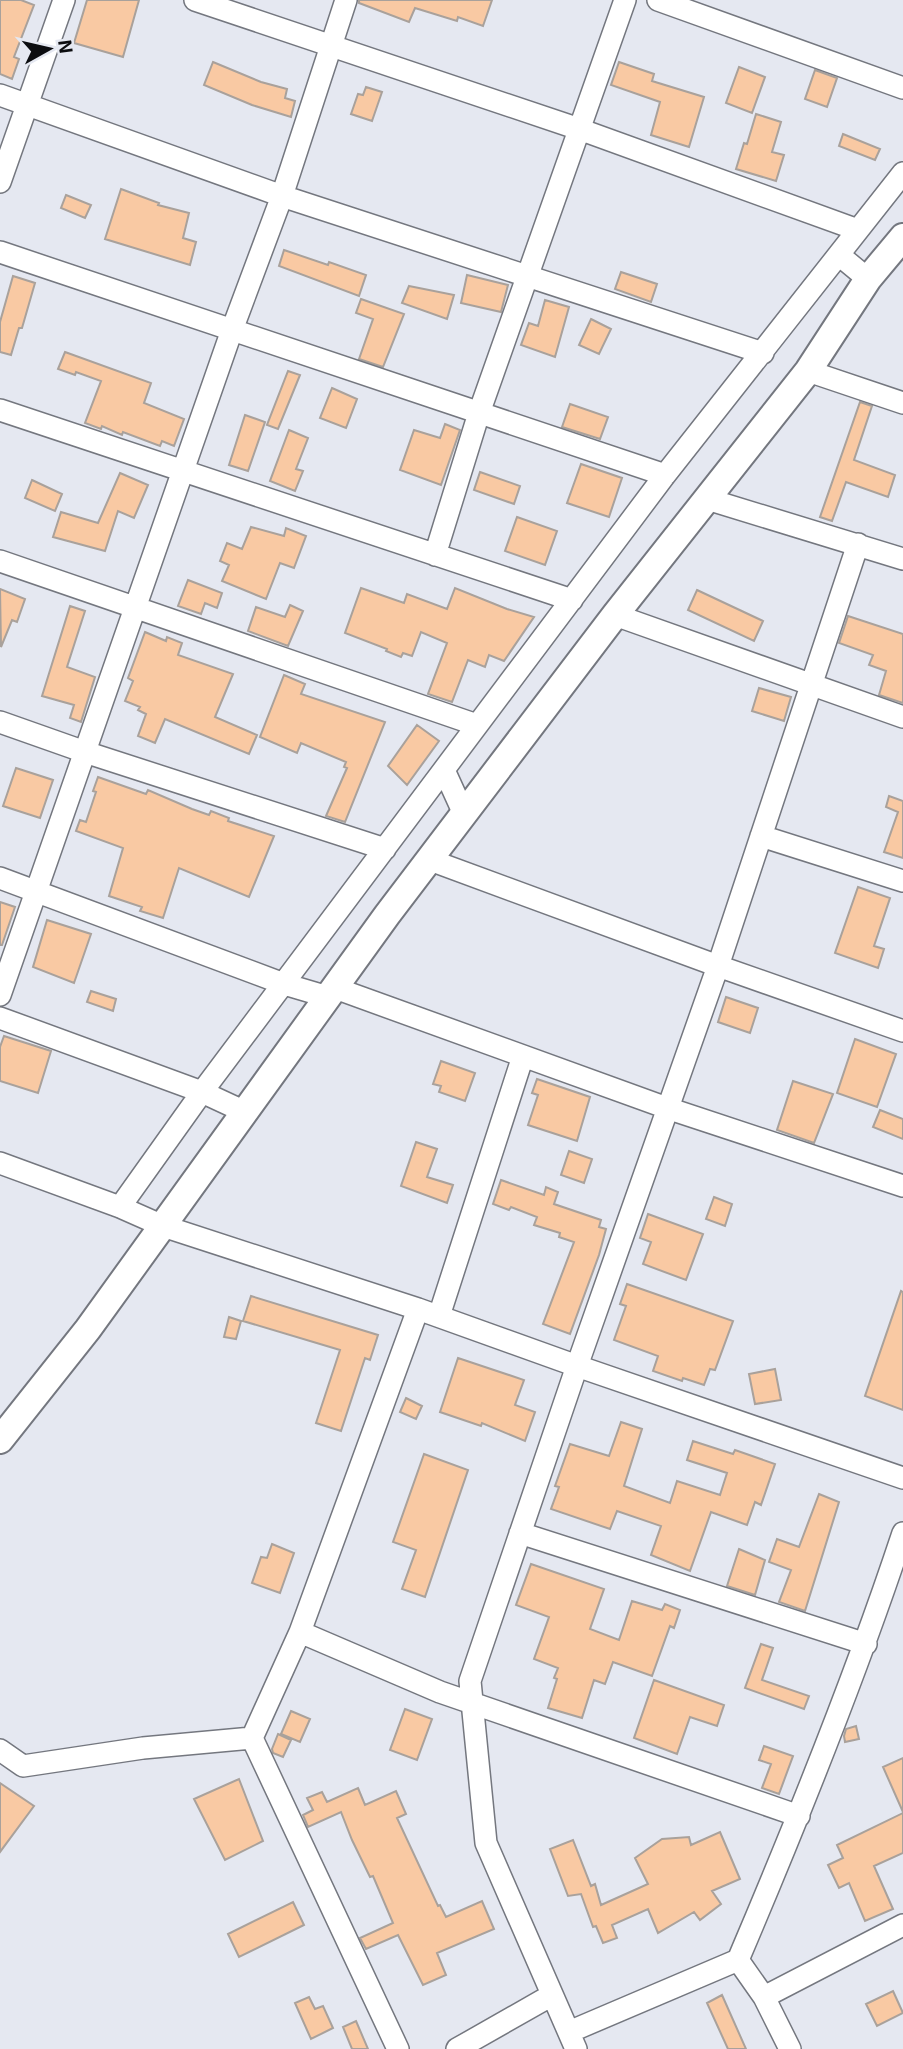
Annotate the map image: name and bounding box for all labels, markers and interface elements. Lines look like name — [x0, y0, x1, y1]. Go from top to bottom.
north arrow — [14, 14, 84, 84]
text: N — [54, 38, 79, 55]

